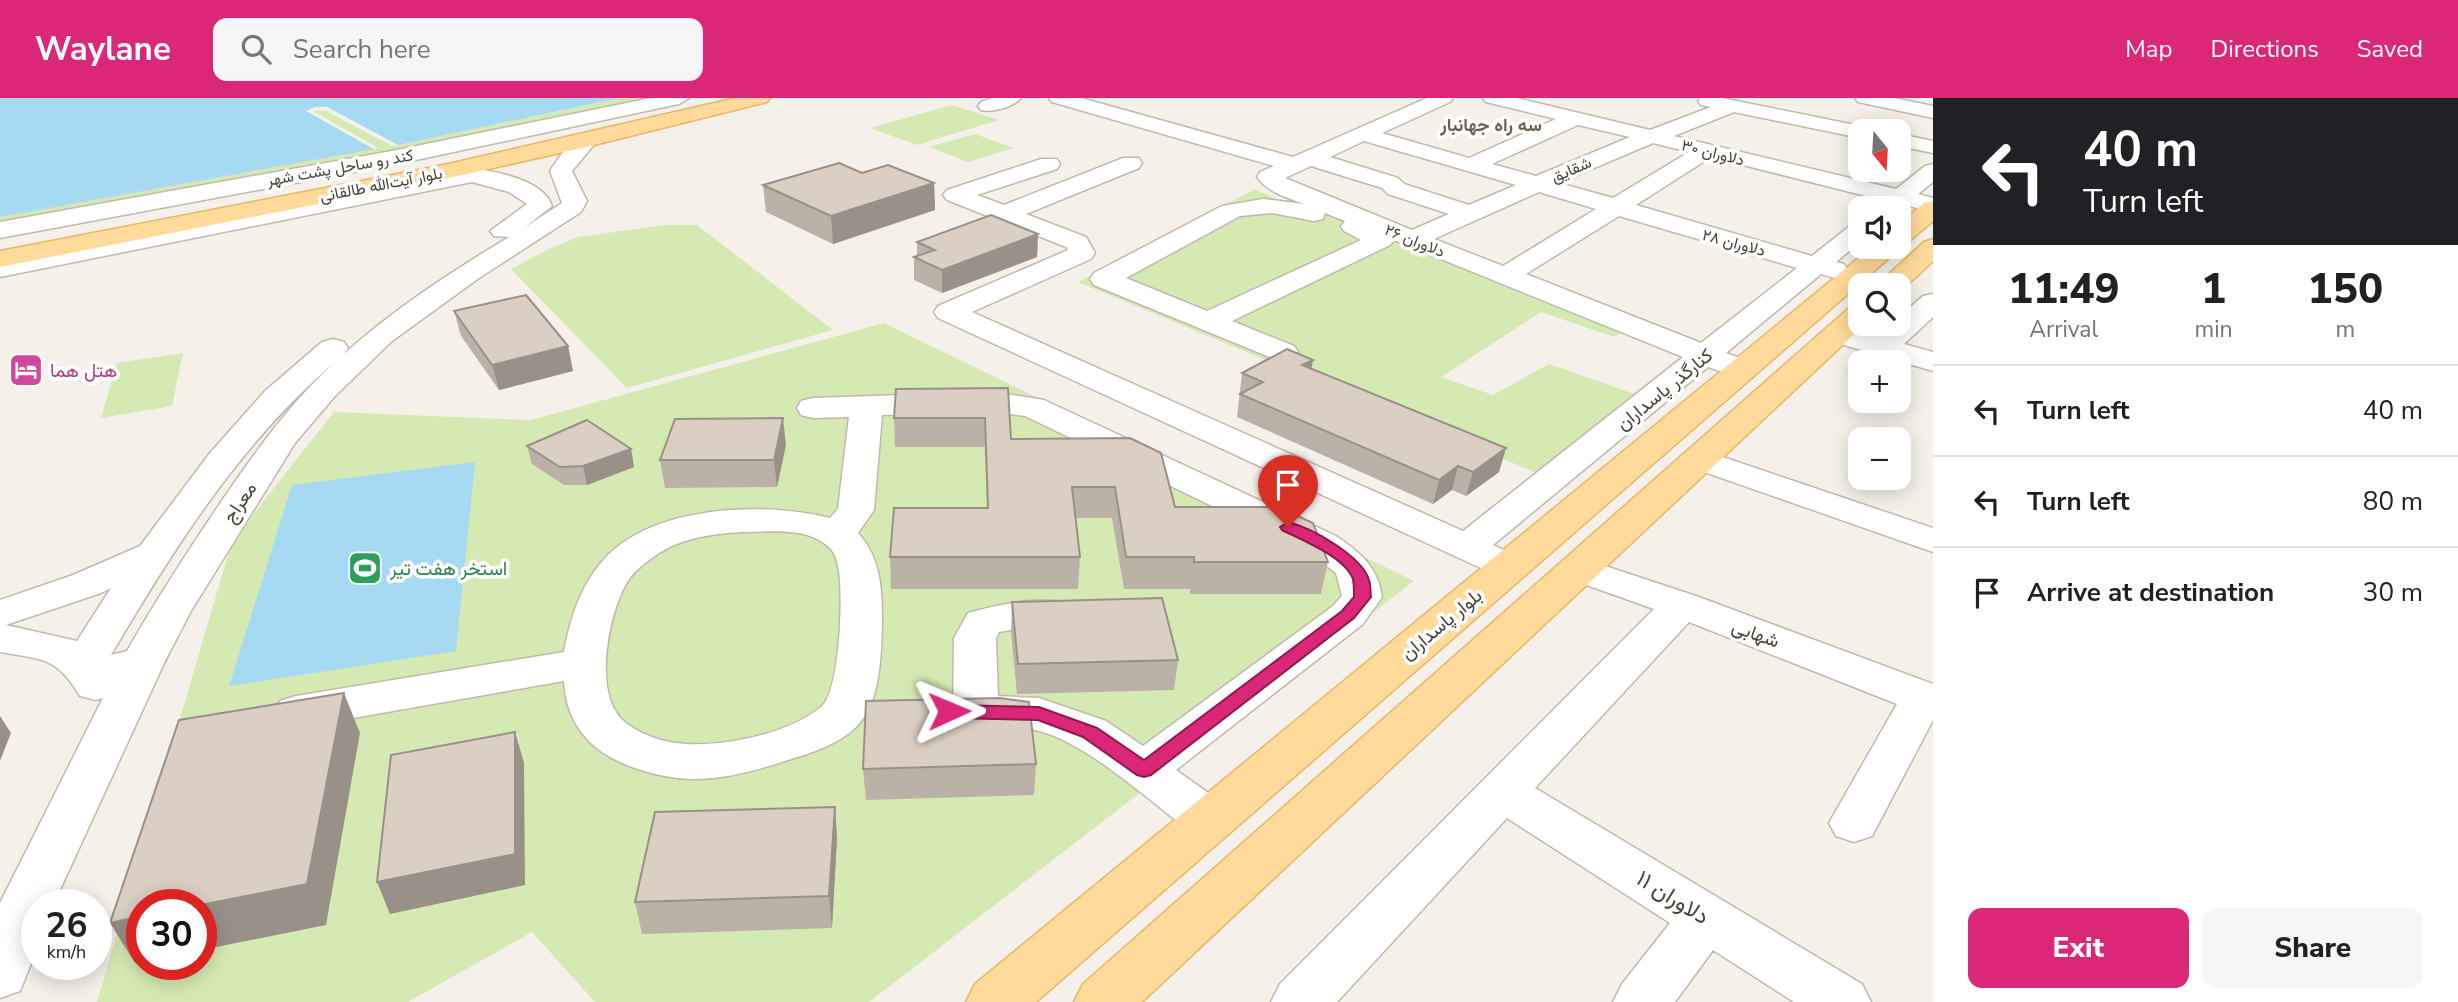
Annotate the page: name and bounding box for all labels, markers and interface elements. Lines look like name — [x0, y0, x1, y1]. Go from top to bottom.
search box — [213, 18, 703, 81]
text: Waylane — [35, 27, 171, 72]
icon: search — [237, 30, 275, 68]
text: Search here — [293, 32, 431, 67]
text: Map — [2125, 33, 2172, 65]
text: Directions — [2210, 33, 2319, 65]
text: Saved — [2357, 33, 2423, 65]
district label: سه راه جهانبار — [1439, 113, 1542, 137]
text: 40 m — [2083, 116, 2198, 183]
north arrow — [1848, 119, 1911, 182]
map controls — [1848, 119, 1911, 490]
icon: left — [1968, 126, 2059, 217]
street label: دلاوران ۳۰ — [1679, 135, 1747, 171]
street label: کند رو ساحل پشت شهر — [264, 144, 415, 192]
street label: شقایق — [1548, 152, 1595, 188]
street label: بلوار آیت‌الله طالقانی — [318, 162, 444, 208]
text: Turn left — [2083, 180, 2203, 223]
button: sound — [1848, 196, 1911, 259]
street label: دلاوران ۲۶ — [1381, 219, 1448, 263]
street label: دلاوران ۲۸ — [1700, 224, 1768, 262]
text: 11:49 — [2008, 261, 2120, 318]
text: 1 — [2201, 261, 2226, 318]
text: 150 — [2308, 261, 2383, 318]
button: search — [1848, 273, 1911, 336]
text: Arrival — [2029, 314, 2098, 345]
text: min — [2195, 314, 2233, 345]
text: m — [2335, 314, 2355, 345]
street label: کنارگذر پاسداران — [1611, 343, 1718, 437]
button: + — [1848, 350, 1911, 413]
hotel icon: هتل هما — [7, 351, 45, 389]
place label: هتل هما — [50, 358, 117, 384]
icon: left — [1968, 392, 2006, 430]
text: Turn left — [2027, 393, 2130, 428]
text: 40 m — [2363, 393, 2423, 428]
button: − — [1848, 427, 1911, 490]
pin — [1258, 455, 1318, 527]
icon: arrive — [1269, 466, 1307, 504]
street label: معراج — [217, 477, 263, 528]
icon: left — [1968, 483, 2006, 521]
text: Turn left — [2027, 484, 2130, 519]
text: 80 m — [2363, 484, 2423, 519]
sports icon: استخر هفت تیر — [346, 549, 384, 587]
place label: استخر هفت تیر — [389, 556, 507, 582]
icon: arrive — [1968, 574, 2006, 612]
text: Arrive at destination — [2027, 575, 2274, 610]
text: 30 m — [2363, 575, 2423, 610]
street label: بلوار پاسداران — [1395, 583, 1488, 666]
street label: شهابی — [1728, 613, 1783, 655]
position arrow — [912, 674, 986, 748]
street label: دلاوران ۱۱ — [1630, 863, 1715, 932]
speed limit sign: 30 — [126, 889, 217, 980]
text: 26 — [45, 902, 88, 949]
button: Exit — [1968, 908, 2189, 988]
button: Share — [2203, 908, 2423, 988]
text: km/h — [47, 940, 86, 964]

